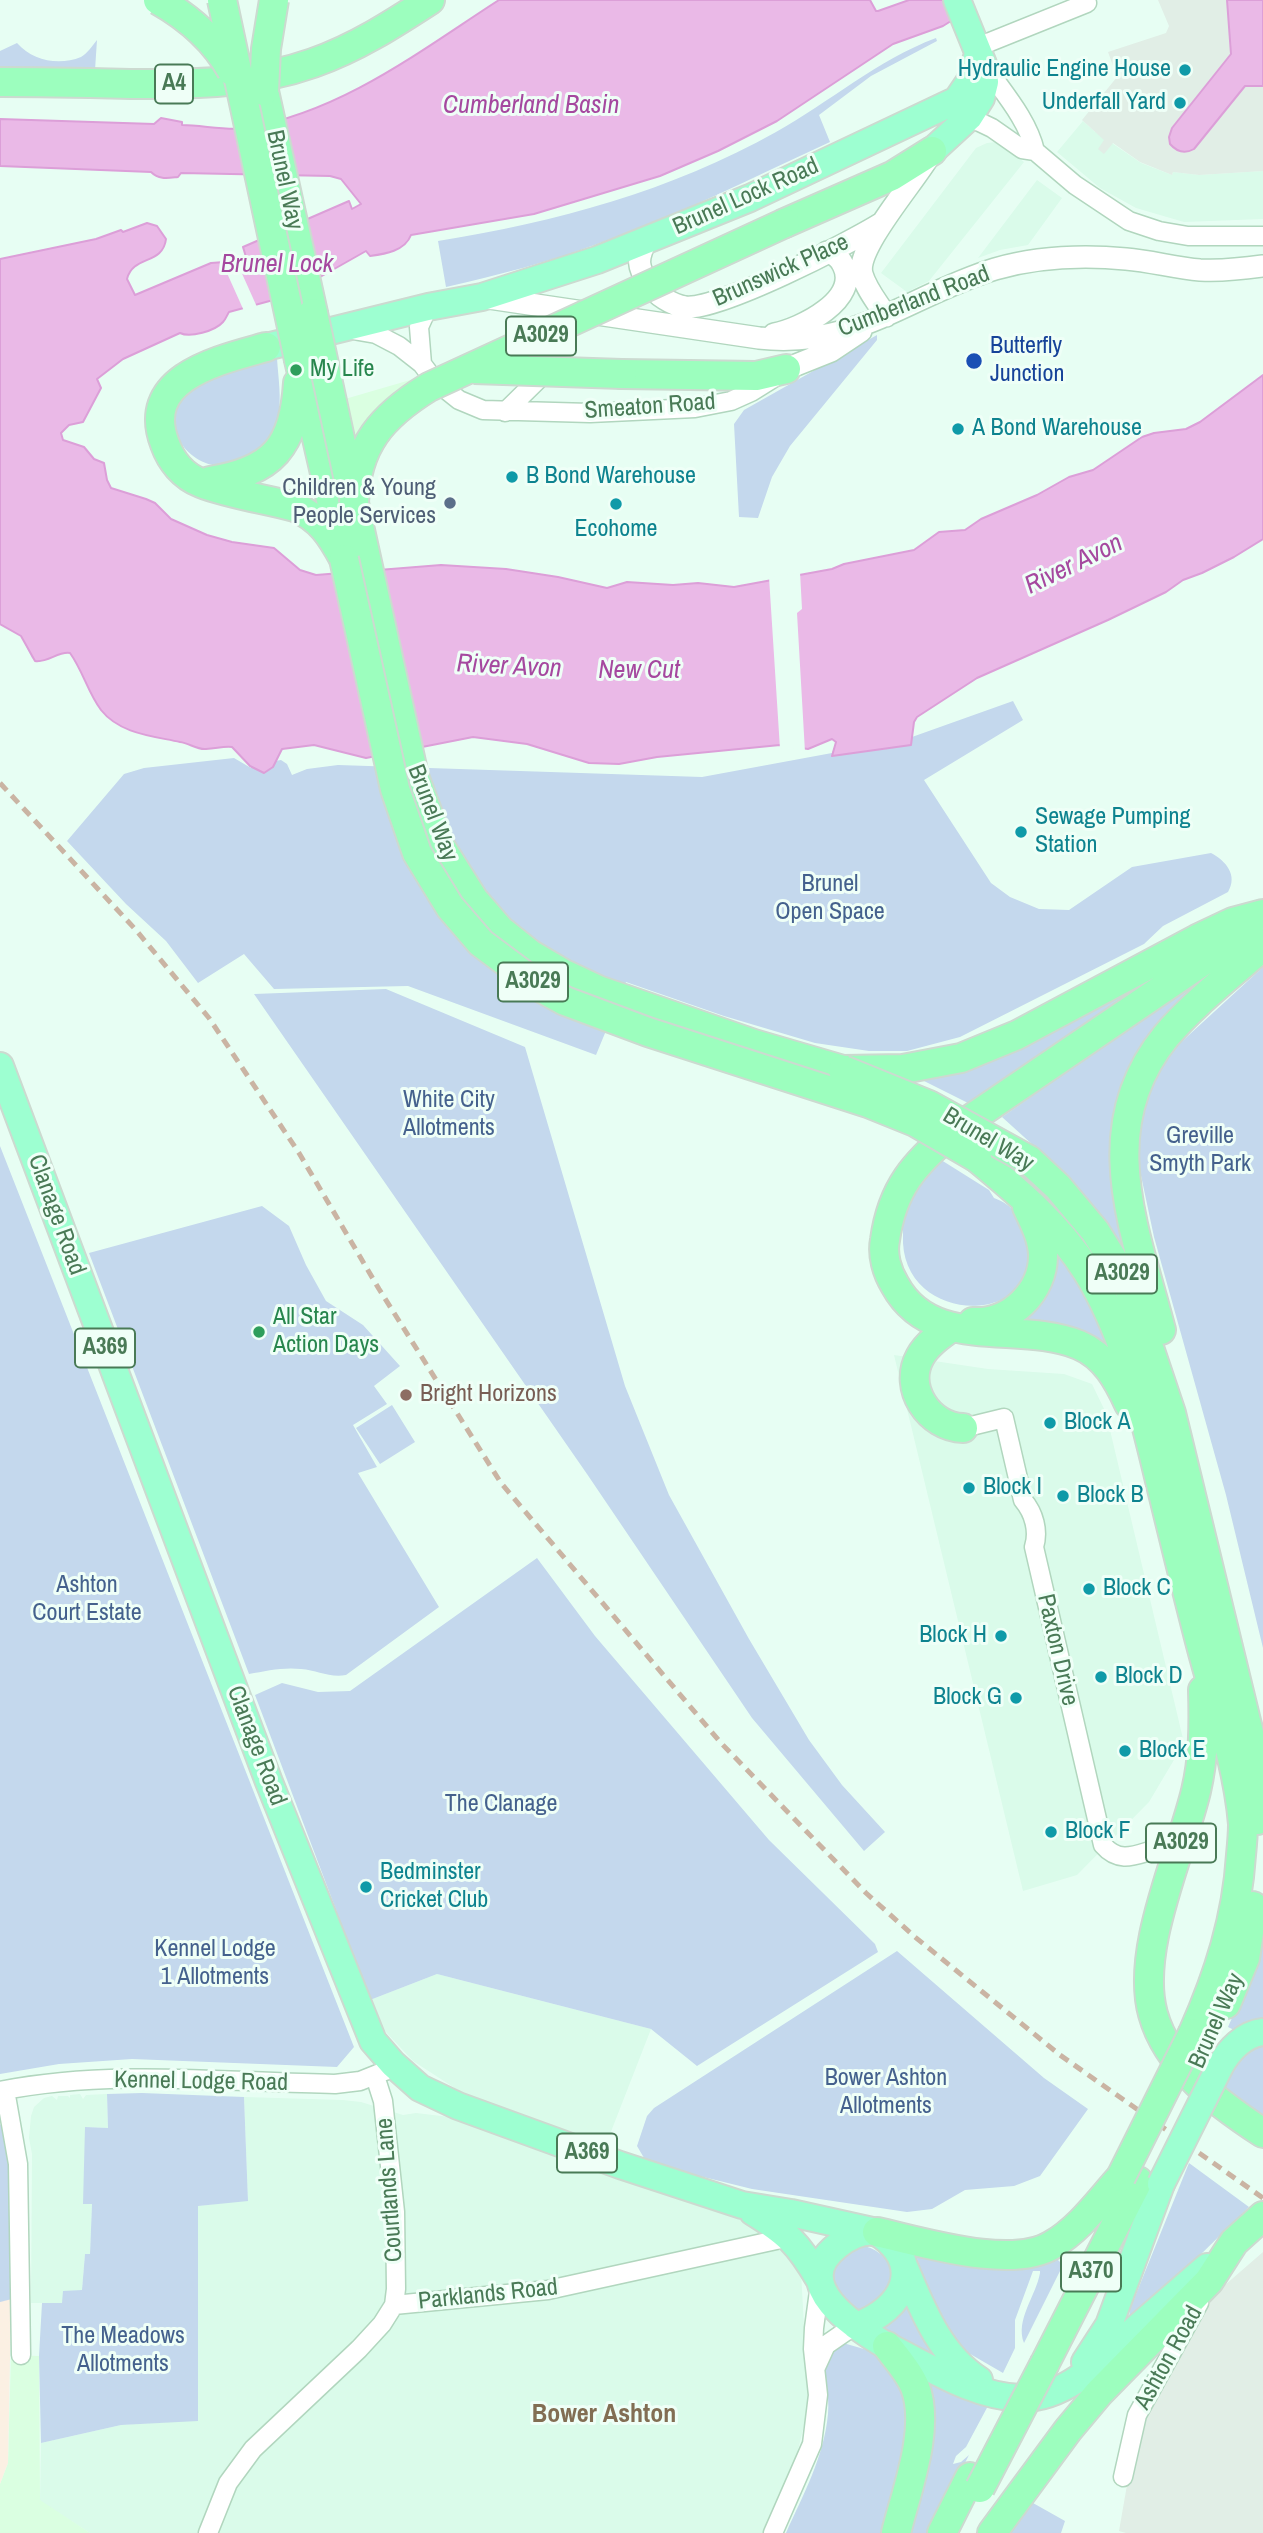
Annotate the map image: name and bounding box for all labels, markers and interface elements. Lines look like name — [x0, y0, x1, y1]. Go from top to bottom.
place label: Hydraulic Engine House — [958, 56, 1171, 84]
marker: Hydraulic Engine House — [1177, 62, 1193, 78]
road number: A4 — [155, 64, 193, 104]
place label: Underfall Yard — [1042, 89, 1166, 117]
water label: Cumberland Basin — [443, 90, 619, 122]
marker: Underfall Yard — [1172, 95, 1188, 111]
street label: Brunel Way — [259, 128, 309, 232]
street label: Brunel Lock Road — [669, 152, 823, 242]
street label: Brunswick Place — [709, 228, 853, 314]
water label: Brunel Lock — [221, 249, 333, 281]
street label: Cumberland Road — [834, 260, 994, 344]
road number: A3029 — [506, 316, 576, 356]
place label: Butterfly Junction — [990, 333, 1064, 389]
marker: Butterfly Junction — [964, 351, 984, 371]
place label: My Life — [310, 356, 375, 384]
marker: My Life — [288, 362, 304, 378]
street label: Smeaton Road — [584, 388, 716, 426]
place label: A Bond Warehouse — [972, 415, 1142, 443]
marker: A Bond Warehouse — [950, 421, 966, 437]
place label: B Bond Warehouse — [526, 463, 696, 491]
marker: B Bond Warehouse — [504, 469, 520, 485]
place label: Children & Young People Services — [282, 475, 436, 531]
marker: Children & Young People Services — [442, 495, 458, 511]
marker: Ecohome — [608, 496, 624, 512]
place label: Ecohome — [574, 516, 658, 544]
water label: River Avon — [1020, 528, 1128, 602]
water label: River Avon — [456, 649, 562, 685]
water label: New Cut — [598, 655, 680, 687]
street label: Brunel Way — [400, 761, 464, 865]
place label: Sewage Pumping Station — [1035, 804, 1190, 860]
marker: Sewage Pumping Station — [1013, 824, 1029, 840]
park label: Brunel Open Space — [775, 871, 885, 927]
road number: A3029 — [498, 962, 568, 1001]
park label: White City Allotments — [403, 1087, 495, 1143]
street label: Brunel Way — [937, 1102, 1039, 1178]
park label: Greville Smyth Park — [1149, 1123, 1251, 1179]
street label: Clanage Road — [21, 1151, 91, 1279]
road number: A3029 — [1087, 1254, 1157, 1294]
place label: All Star Action Days — [273, 1304, 379, 1360]
marker: All Star Action Days — [251, 1324, 267, 1340]
road number: A369 — [75, 1329, 135, 1368]
place label: Bright Horizons — [420, 1381, 557, 1409]
marker: Bright Horizons — [398, 1387, 414, 1403]
place label: Block A — [1064, 1409, 1131, 1437]
marker: Block A — [1042, 1415, 1058, 1431]
place label: Block I — [983, 1474, 1042, 1502]
marker: Block I — [961, 1480, 977, 1496]
place label: Block B — [1077, 1482, 1144, 1510]
marker: Block B — [1055, 1488, 1071, 1504]
park label: Ashton Court Estate — [32, 1572, 142, 1628]
place label: Block C — [1103, 1575, 1171, 1603]
marker: Block C — [1081, 1581, 1097, 1597]
street label: Paxton Drive — [1030, 1591, 1084, 1709]
place label: Block H — [919, 1622, 987, 1650]
marker: Block H — [993, 1628, 1009, 1644]
place label: Block D — [1115, 1663, 1183, 1691]
marker: Block D — [1093, 1669, 1109, 1685]
street label: Clanage Road — [220, 1682, 292, 1810]
place label: Block G — [933, 1684, 1002, 1712]
marker: Block G — [1008, 1690, 1024, 1706]
place label: Block E — [1139, 1737, 1206, 1765]
marker: Block E — [1117, 1743, 1133, 1759]
park label: The Clanage — [445, 1791, 557, 1819]
place label: Block F — [1065, 1818, 1131, 1846]
marker: Block F — [1043, 1824, 1059, 1840]
road number: A3029 — [1146, 1824, 1216, 1862]
place label: Bedminster Cricket Club — [380, 1859, 488, 1915]
marker: Bedminster Cricket Club — [358, 1879, 374, 1895]
park label: Kennel Lodge 1 Allotments — [154, 1936, 276, 1992]
street label: Brunel Way — [1183, 1969, 1251, 2073]
park label: Bower Ashton Allotments — [825, 2065, 947, 2121]
street label: Kennel Lodge Road — [114, 2066, 288, 2098]
street label: Courtlands Lane — [371, 2117, 409, 2263]
road number: A369 — [557, 2134, 617, 2172]
road number: A370 — [1061, 2252, 1121, 2292]
street label: Parklands Road — [417, 2273, 559, 2317]
street label: Ashton Road — [1129, 2301, 1209, 2415]
park label: The Meadows Allotments — [61, 2323, 185, 2379]
district label: Bower Ashton — [532, 2399, 676, 2431]

